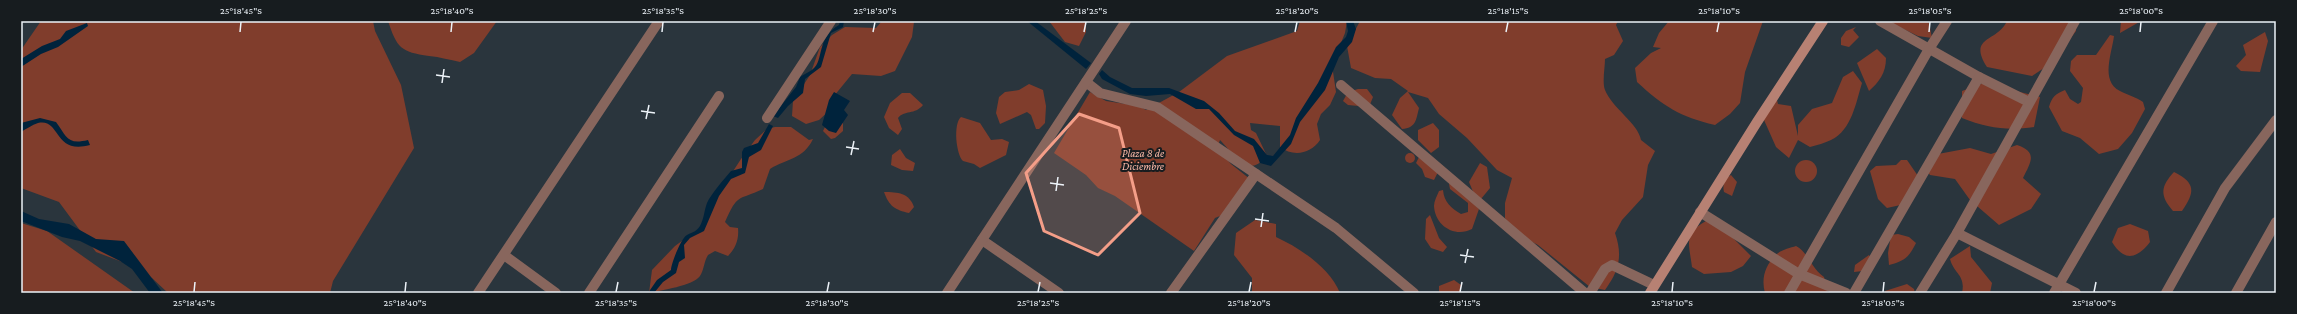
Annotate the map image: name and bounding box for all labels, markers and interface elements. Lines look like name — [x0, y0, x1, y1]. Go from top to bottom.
text: 25°18'45"S — [220, 5, 262, 16]
text: 25°18'40"S — [431, 5, 474, 16]
text: 25°18'35"S — [642, 5, 684, 16]
text: 25°18'30"S — [854, 5, 897, 16]
text: 25°18'25"S — [1065, 5, 1107, 16]
text: 25°18'20"S — [1276, 5, 1319, 16]
text: 25°18'15"S — [1488, 5, 1529, 16]
text: 25°18'10"S — [1698, 5, 1740, 16]
text: 25°18'05"S — [1909, 5, 1952, 16]
text: 25°18'00"S — [2119, 5, 2163, 16]
park label: Plaza 8 de Diciembre — [1122, 147, 1165, 172]
text: 25°18'45"S — [173, 297, 215, 308]
text: 25°18'40"S — [384, 297, 427, 308]
text: 25°18'35"S — [595, 297, 637, 308]
text: 25°18'30"S — [806, 297, 849, 308]
text: 25°18'25"S — [1017, 297, 1059, 308]
text: 25°18'20"S — [1228, 297, 1271, 308]
text: 25°18'15"S — [1440, 297, 1481, 308]
text: 25°18'10"S — [1651, 297, 1693, 308]
text: 25°18'05"S — [1862, 297, 1905, 308]
text: 25°18'00"S — [2072, 297, 2116, 308]

